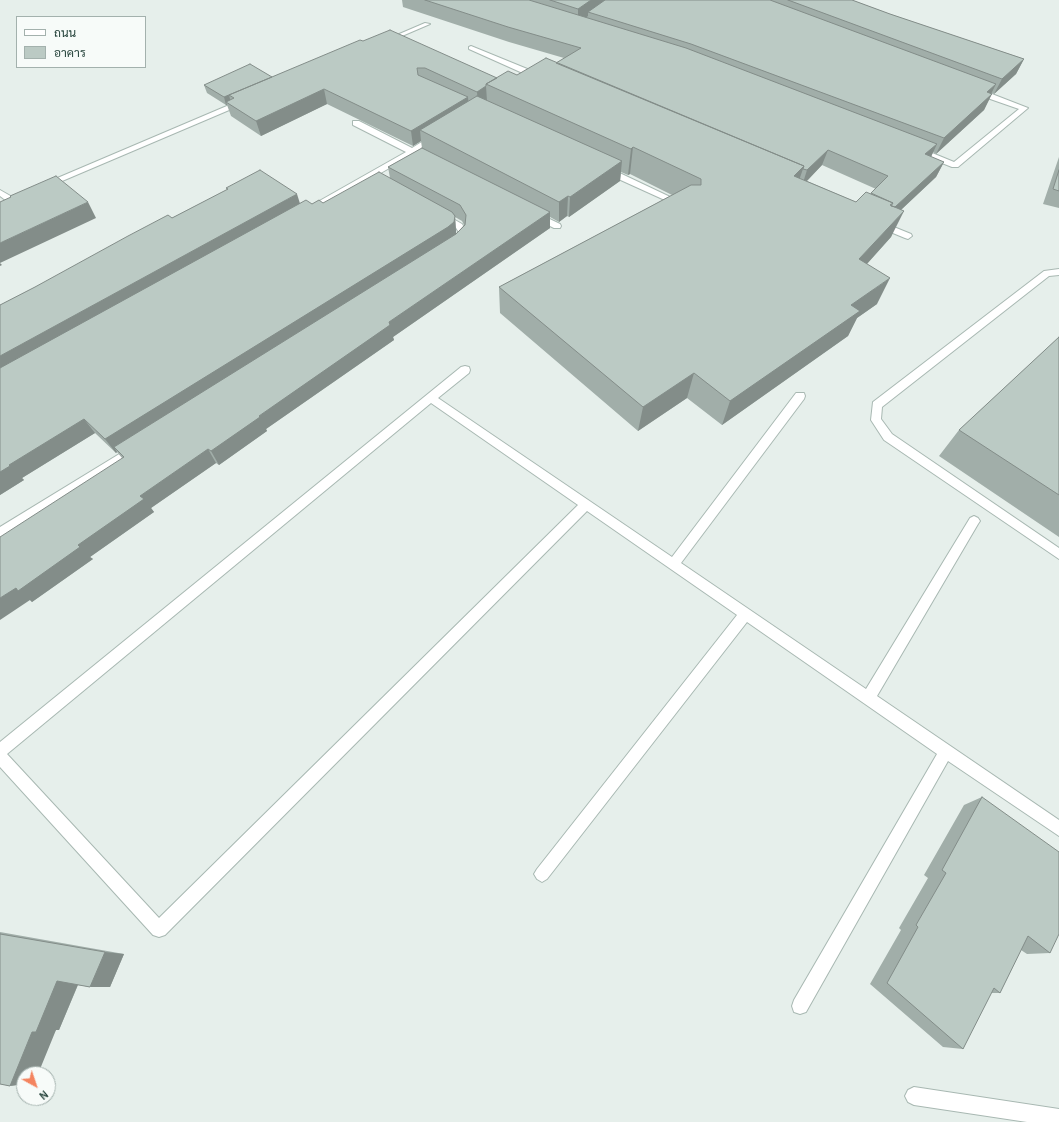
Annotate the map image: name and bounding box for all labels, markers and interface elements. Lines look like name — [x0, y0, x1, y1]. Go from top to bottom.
legend — [16, 16, 146, 68]
text: ถนน — [54, 26, 76, 40]
text: อาคาร — [54, 46, 86, 60]
north arrow — [16, 1066, 56, 1106]
text: N — [36, 1087, 51, 1102]

